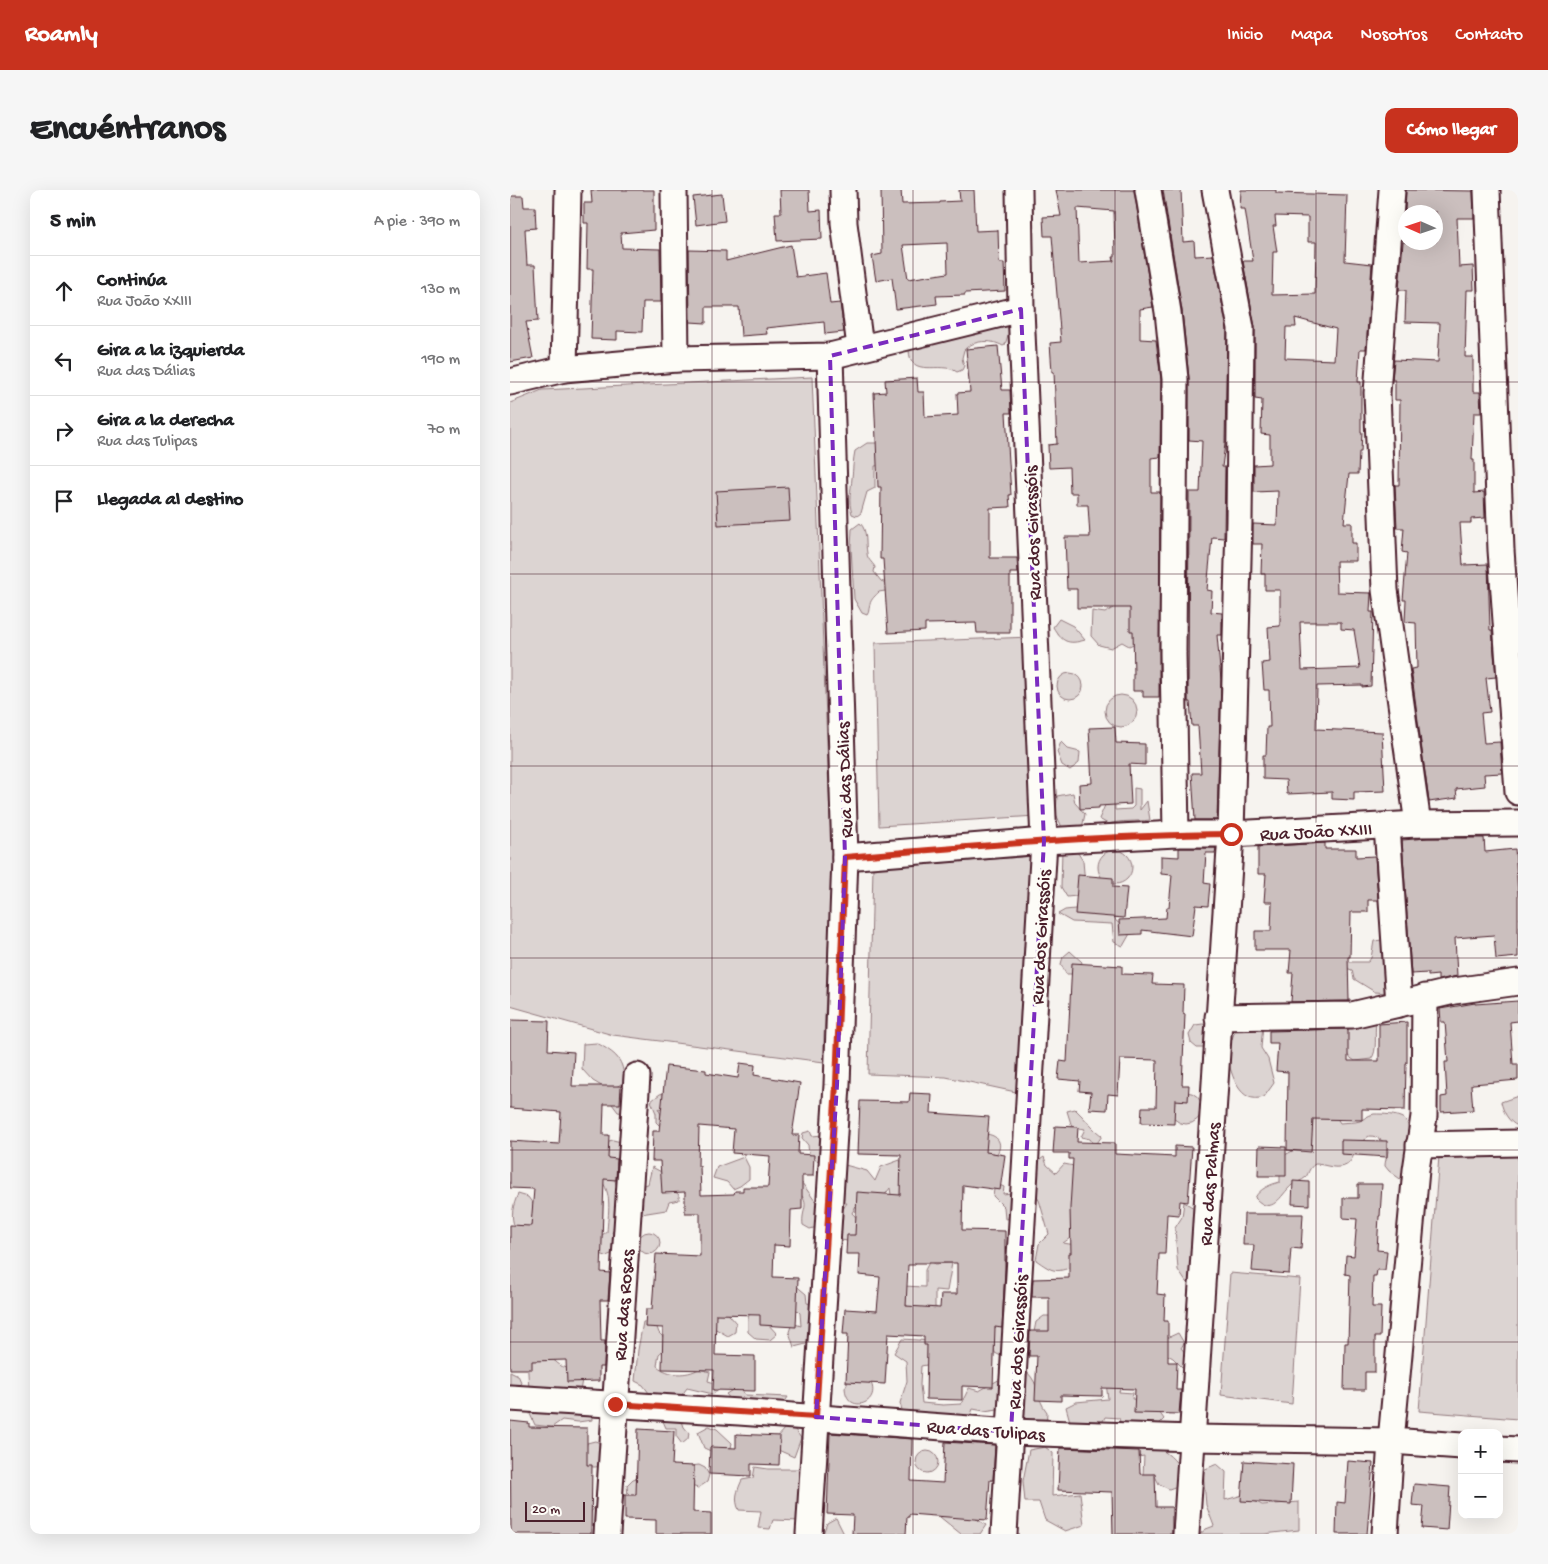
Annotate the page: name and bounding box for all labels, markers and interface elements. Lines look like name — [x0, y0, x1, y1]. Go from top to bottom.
text: Roamly — [25, 21, 98, 50]
text: Inicio — [1227, 25, 1263, 46]
text: Mapa — [1291, 25, 1332, 46]
text: Nosotros — [1360, 25, 1427, 46]
text: Contacto — [1455, 25, 1523, 46]
button: Cómo llegar — [1385, 108, 1518, 153]
text: Encuéntranos — [30, 110, 225, 151]
north arrow — [1398, 205, 1443, 250]
text: 5 min — [50, 210, 95, 235]
text: A pie · 390 m — [374, 213, 460, 232]
text: Continúa — [97, 270, 167, 293]
icon: ahead — [50, 277, 78, 305]
text: 130 m — [421, 281, 460, 300]
text: Rua João XXIII — [97, 293, 192, 312]
text: Gira a la izquierda — [97, 340, 244, 363]
icon: left — [50, 347, 78, 375]
text: 190 m — [421, 351, 460, 370]
text: Rua das Dálias — [97, 363, 195, 382]
text: Gira a la derecha — [97, 410, 234, 433]
icon: right — [50, 417, 78, 445]
text: 70 m — [427, 421, 460, 440]
text: Rua das Tulipas — [97, 433, 197, 452]
street label: Rua dos Girassóis — [1021, 464, 1048, 601]
icon: arrive — [50, 487, 78, 515]
text: Llegada al destino — [97, 489, 243, 512]
street label: Rua das Dálias — [833, 721, 860, 838]
street label: Rua João XXIII — [1259, 819, 1373, 848]
route start — [1220, 823, 1243, 846]
street label: Rua dos Girassóis — [1027, 868, 1058, 1005]
street label: Rua das Palmas — [1196, 1121, 1227, 1247]
street label: Rua das Rosas — [610, 1248, 641, 1362]
street label: Rua dos Girassóis — [1004, 1273, 1035, 1410]
route end — [604, 1393, 627, 1416]
street label: Rua das Tulipas — [926, 1417, 1047, 1448]
map controls — [1458, 1429, 1503, 1519]
button: + — [1458, 1429, 1503, 1474]
button: − — [1458, 1474, 1503, 1519]
scale bar — [525, 1499, 585, 1522]
text: 20 m — [532, 1502, 560, 1519]

